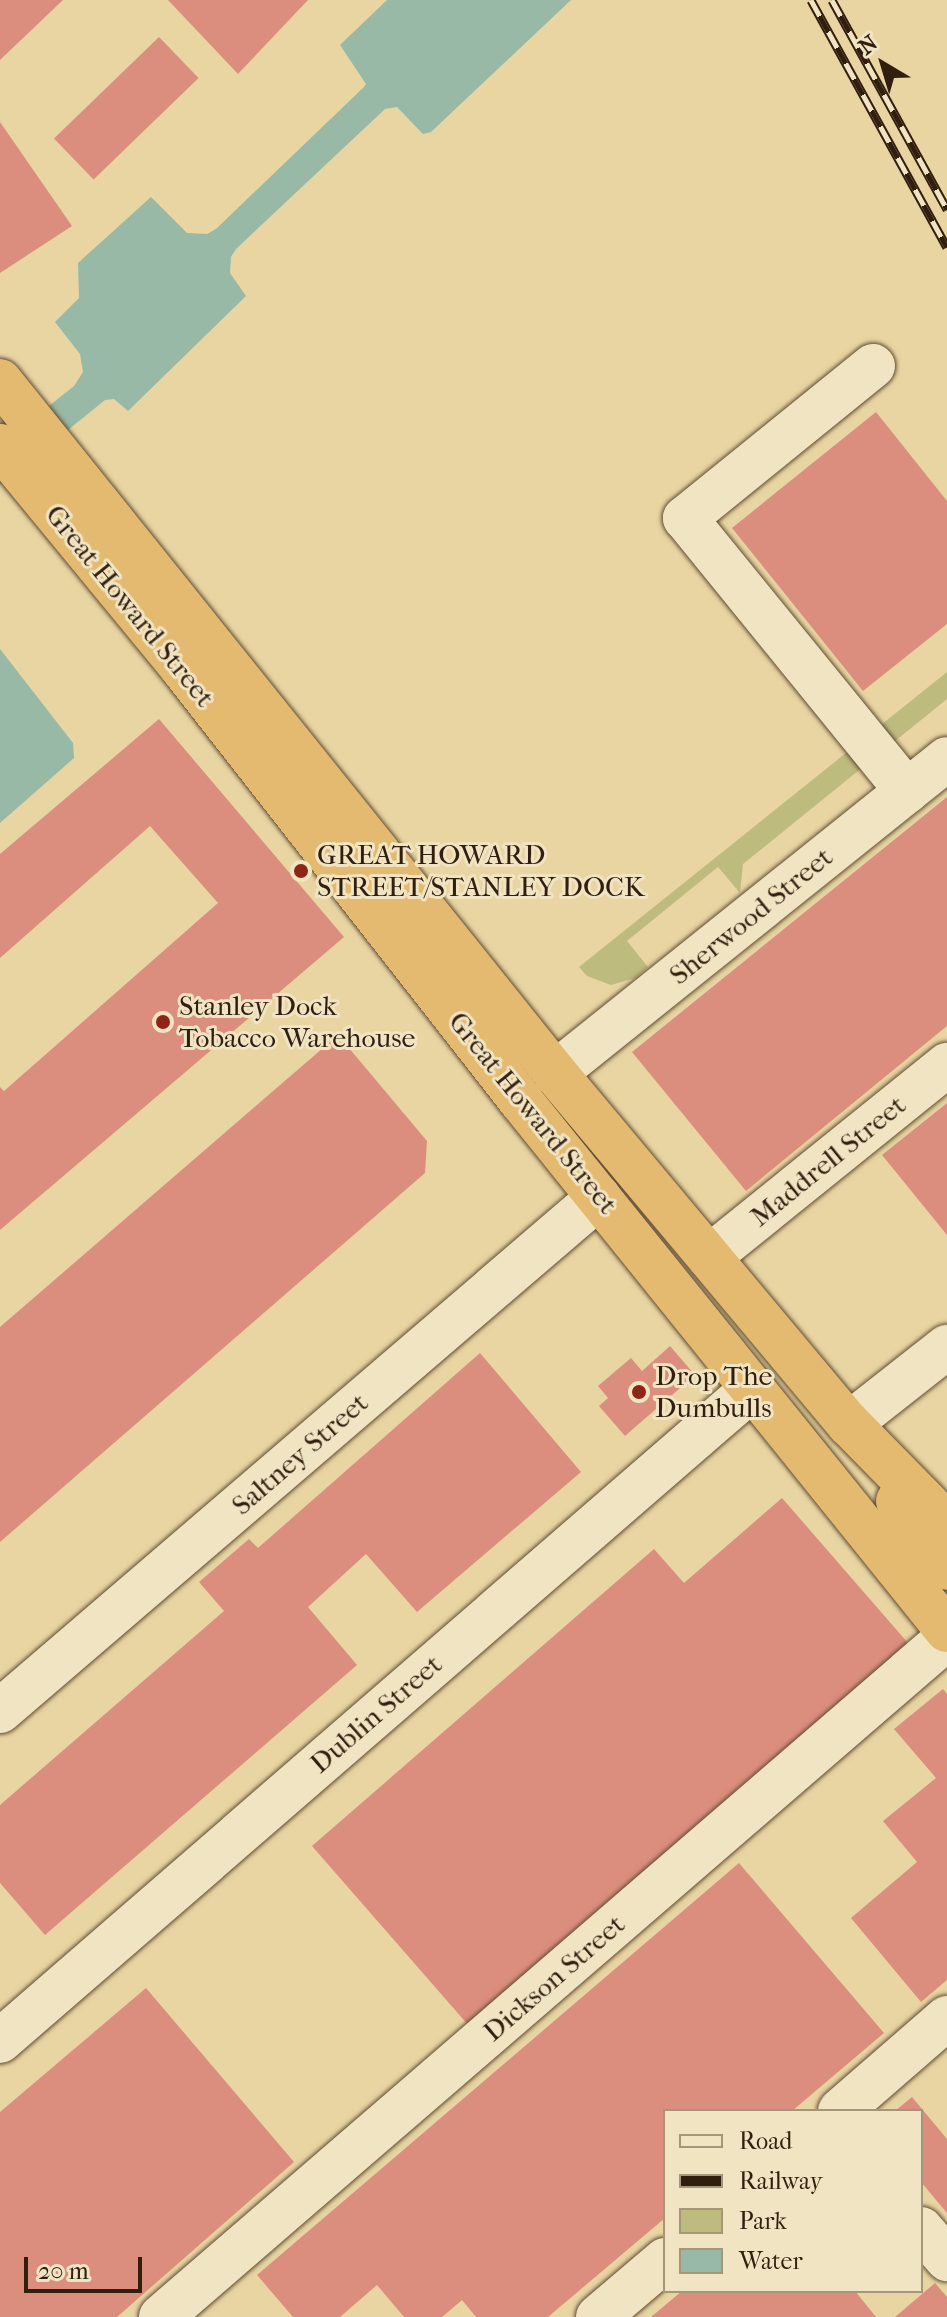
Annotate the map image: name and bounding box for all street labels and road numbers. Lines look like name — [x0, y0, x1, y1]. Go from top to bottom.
street label: Great Howard Street — [38, 498, 222, 714]
street label: Sherwood Street — [663, 840, 839, 992]
street label: Great Howard Street — [441, 1005, 625, 1221]
street label: Maddrell Street — [744, 1088, 912, 1234]
street label: Saltney Street — [225, 1386, 375, 1522]
street label: Dublin Street — [303, 1648, 449, 1780]
street label: Dickson Street — [476, 1907, 632, 2049]

